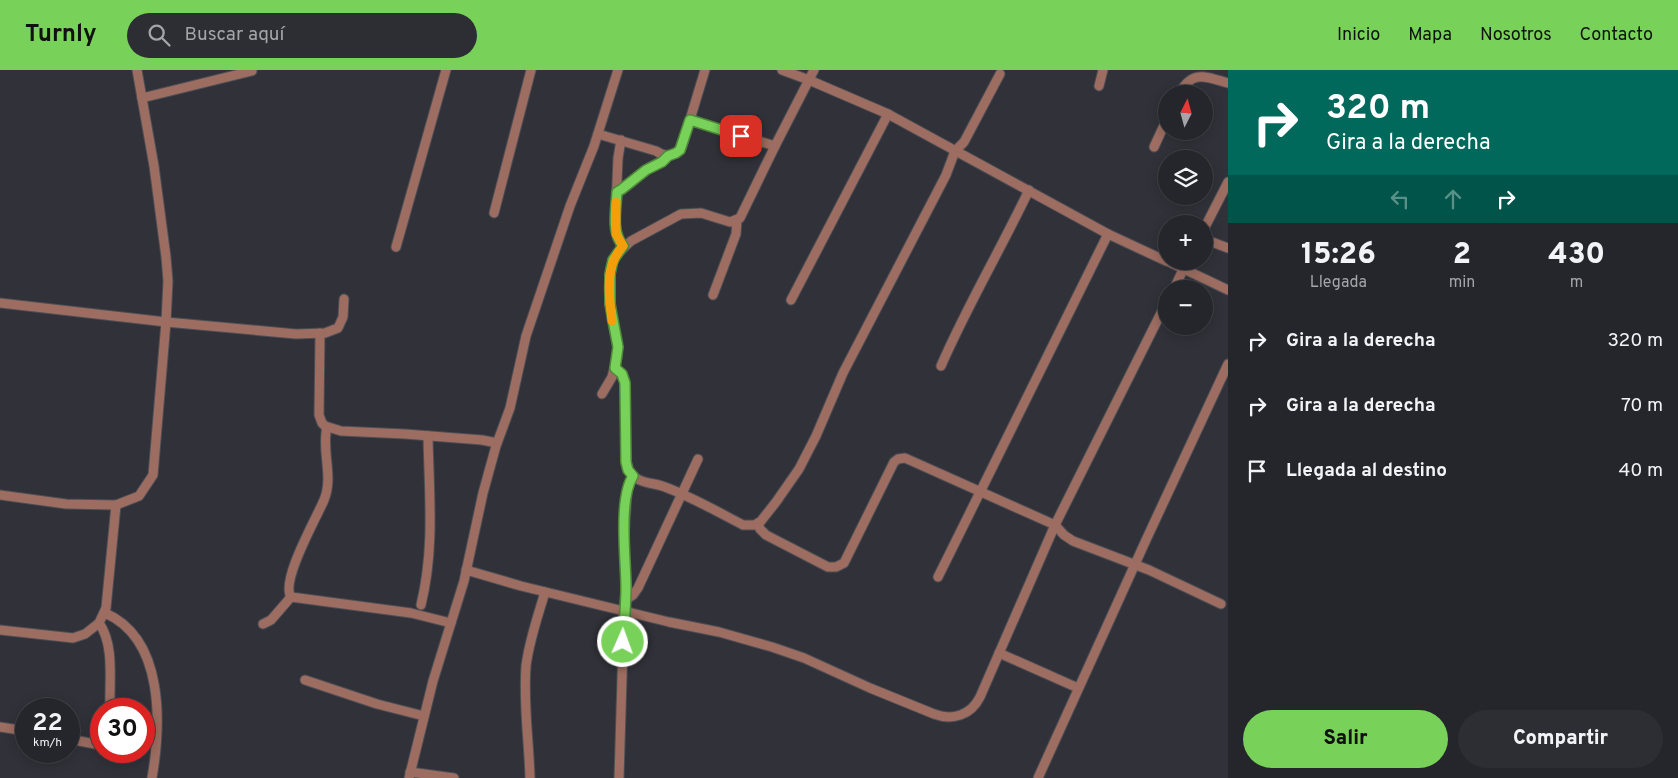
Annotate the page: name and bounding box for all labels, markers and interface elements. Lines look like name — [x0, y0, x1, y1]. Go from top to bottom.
search box — [127, 13, 477, 58]
text: Turnly — [25, 20, 97, 50]
icon: search — [145, 21, 173, 49]
text: Buscar aquí — [185, 23, 284, 47]
text: Inicio — [1337, 24, 1380, 47]
text: Mapa — [1408, 24, 1452, 47]
text: Nosotros — [1480, 24, 1552, 47]
text: Contacto — [1580, 24, 1653, 47]
north arrow — [1158, 85, 1212, 140]
map controls — [1158, 85, 1213, 335]
text: 320 m — [1326, 87, 1430, 131]
icon: right — [1243, 90, 1308, 155]
pin — [720, 115, 762, 157]
icon: arrive — [727, 122, 755, 150]
text: Gira a la derecha — [1326, 130, 1491, 157]
button: layers — [1158, 150, 1213, 205]
icon: left — [1386, 185, 1414, 213]
icon: ahead — [1439, 185, 1467, 213]
icon: right — [1492, 185, 1520, 213]
button: + — [1158, 215, 1213, 270]
text: 15:26 — [1301, 237, 1376, 274]
text: 2 — [1453, 237, 1471, 274]
text: 430 — [1548, 237, 1605, 274]
text: Llegada — [1310, 273, 1367, 293]
text: min — [1449, 273, 1475, 293]
text: m — [1570, 273, 1583, 293]
button: − — [1158, 280, 1213, 335]
icon: right — [1243, 327, 1271, 355]
text: Gira a la derecha — [1286, 329, 1436, 353]
text: 320 m — [1608, 329, 1663, 353]
icon: right — [1243, 392, 1271, 420]
text: Gira a la derecha — [1286, 394, 1436, 418]
text: 70 m — [1621, 394, 1663, 418]
icon: arrive — [1243, 457, 1271, 485]
text: Llegada al destino — [1286, 459, 1447, 483]
text: 40 m — [1618, 459, 1663, 483]
position arrow — [596, 615, 648, 667]
speed limit sign: 30 — [90, 698, 155, 763]
text: 22 — [32, 708, 63, 740]
button: Salir — [1243, 710, 1448, 768]
button: Compartir — [1458, 710, 1663, 768]
text: km/h — [33, 735, 62, 751]

